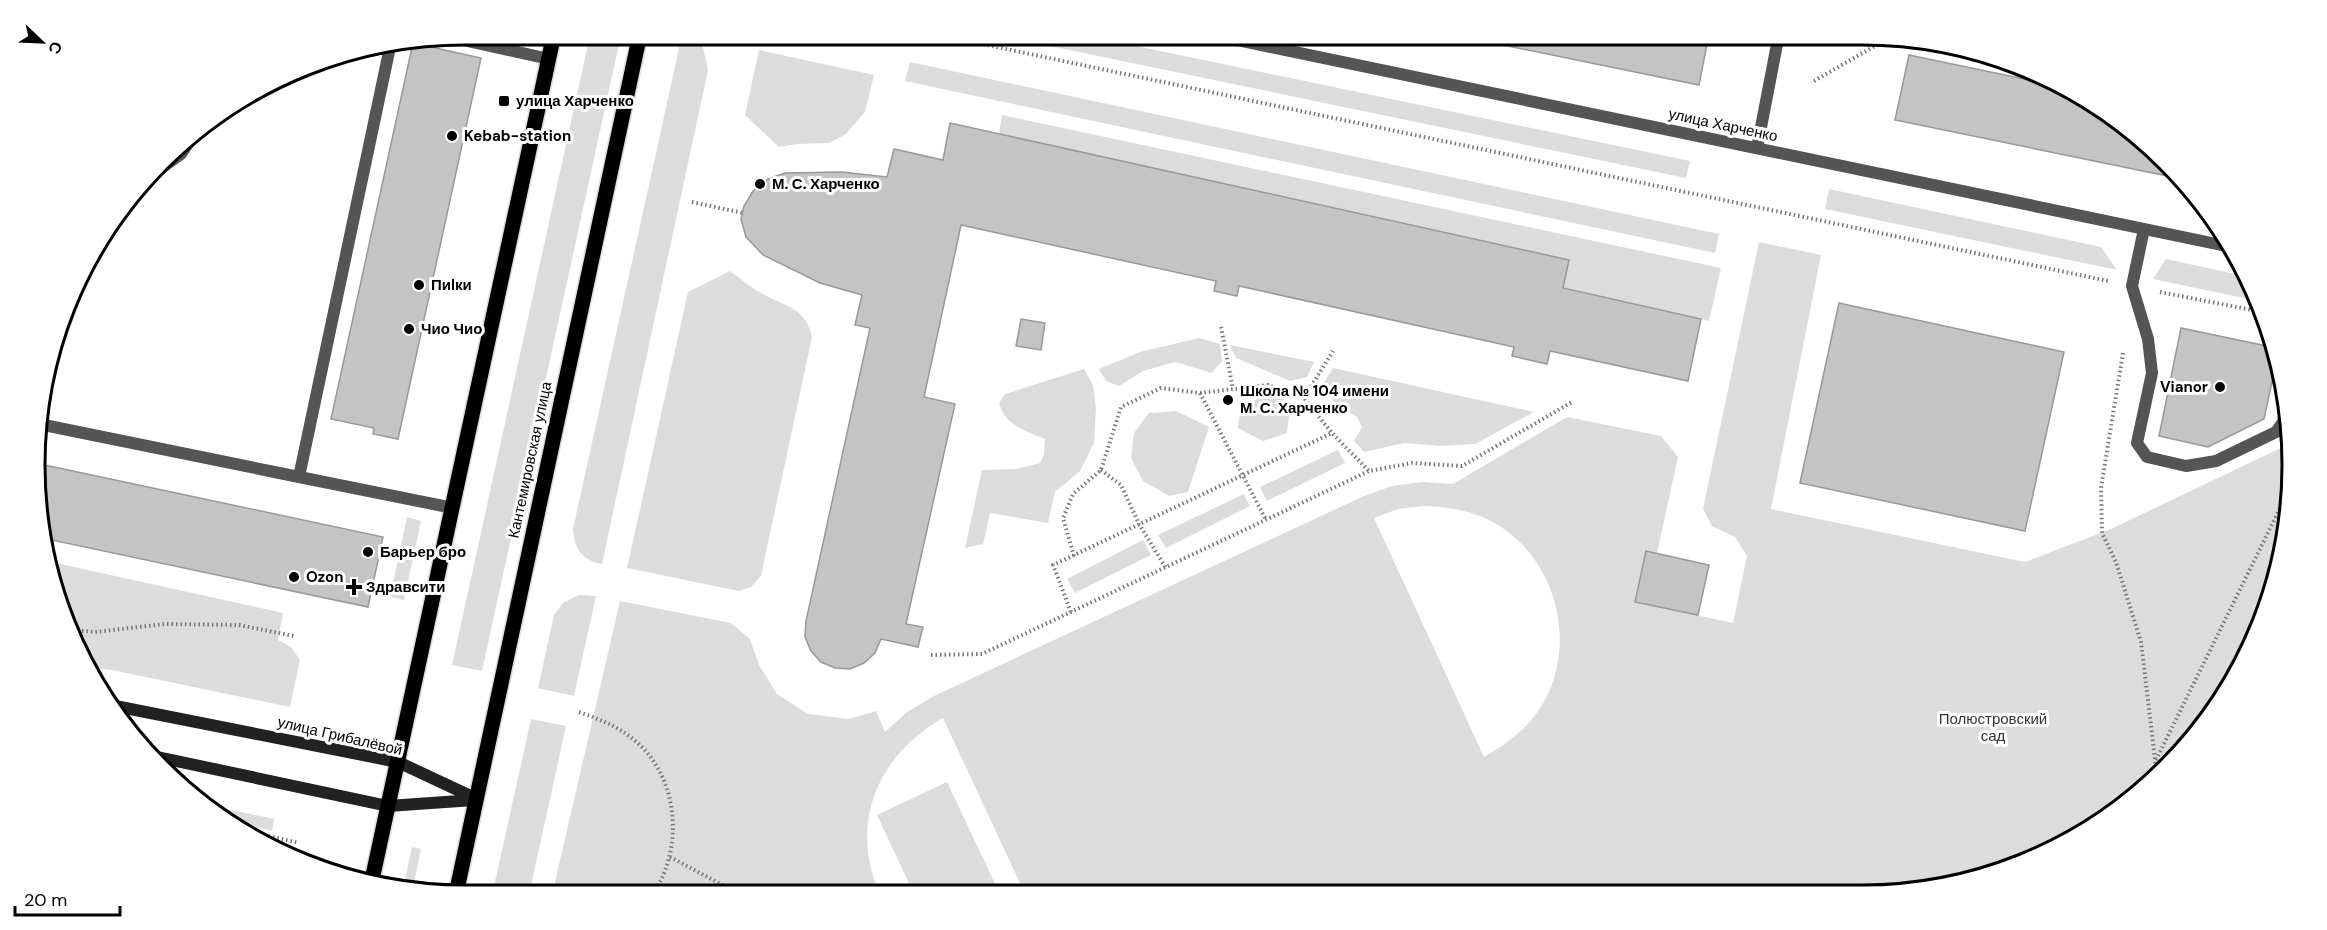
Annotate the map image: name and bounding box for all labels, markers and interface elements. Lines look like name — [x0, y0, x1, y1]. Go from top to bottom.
north arrow — [12, 12, 72, 72]
text: С — [43, 38, 67, 57]
place label: улица Харченко — [516, 91, 634, 111]
marker: улица Харченко — [497, 94, 511, 108]
street label: улица Харченко — [1667, 104, 1779, 146]
place label: Kebab-station — [464, 126, 571, 146]
marker: Kebab-station — [445, 129, 459, 143]
place label: М. С. Харченко — [772, 174, 880, 194]
marker: М. С. Харченко — [753, 177, 767, 191]
place label: Пиlки — [431, 275, 472, 295]
marker: Пиlки — [412, 278, 426, 292]
place label: Чио Чио — [421, 319, 482, 339]
marker: Чио Чио — [402, 322, 416, 336]
place label: Vianor — [2160, 377, 2208, 397]
street label: Кантемировская улица — [504, 379, 557, 540]
marker: Vianor — [2213, 380, 2227, 394]
place label: Школа № 104 имени М. С. Харченко — [1240, 381, 1389, 418]
marker: Школа № 104 имени М. С. Харченко — [1221, 393, 1235, 407]
place label: Барьер бро — [380, 542, 466, 562]
marker: Барьер бро — [361, 545, 375, 559]
place label: Ozon — [306, 567, 344, 587]
marker: Ozon — [287, 570, 301, 584]
place label: Здравсити — [366, 577, 445, 597]
marker: Здравсити — [347, 580, 361, 594]
park label: Полюстровский сад — [1939, 709, 2047, 746]
street label: улица Грибалёвой — [276, 712, 404, 760]
scale bar — [15, 879, 120, 917]
text: 20 m — [24, 888, 67, 912]

